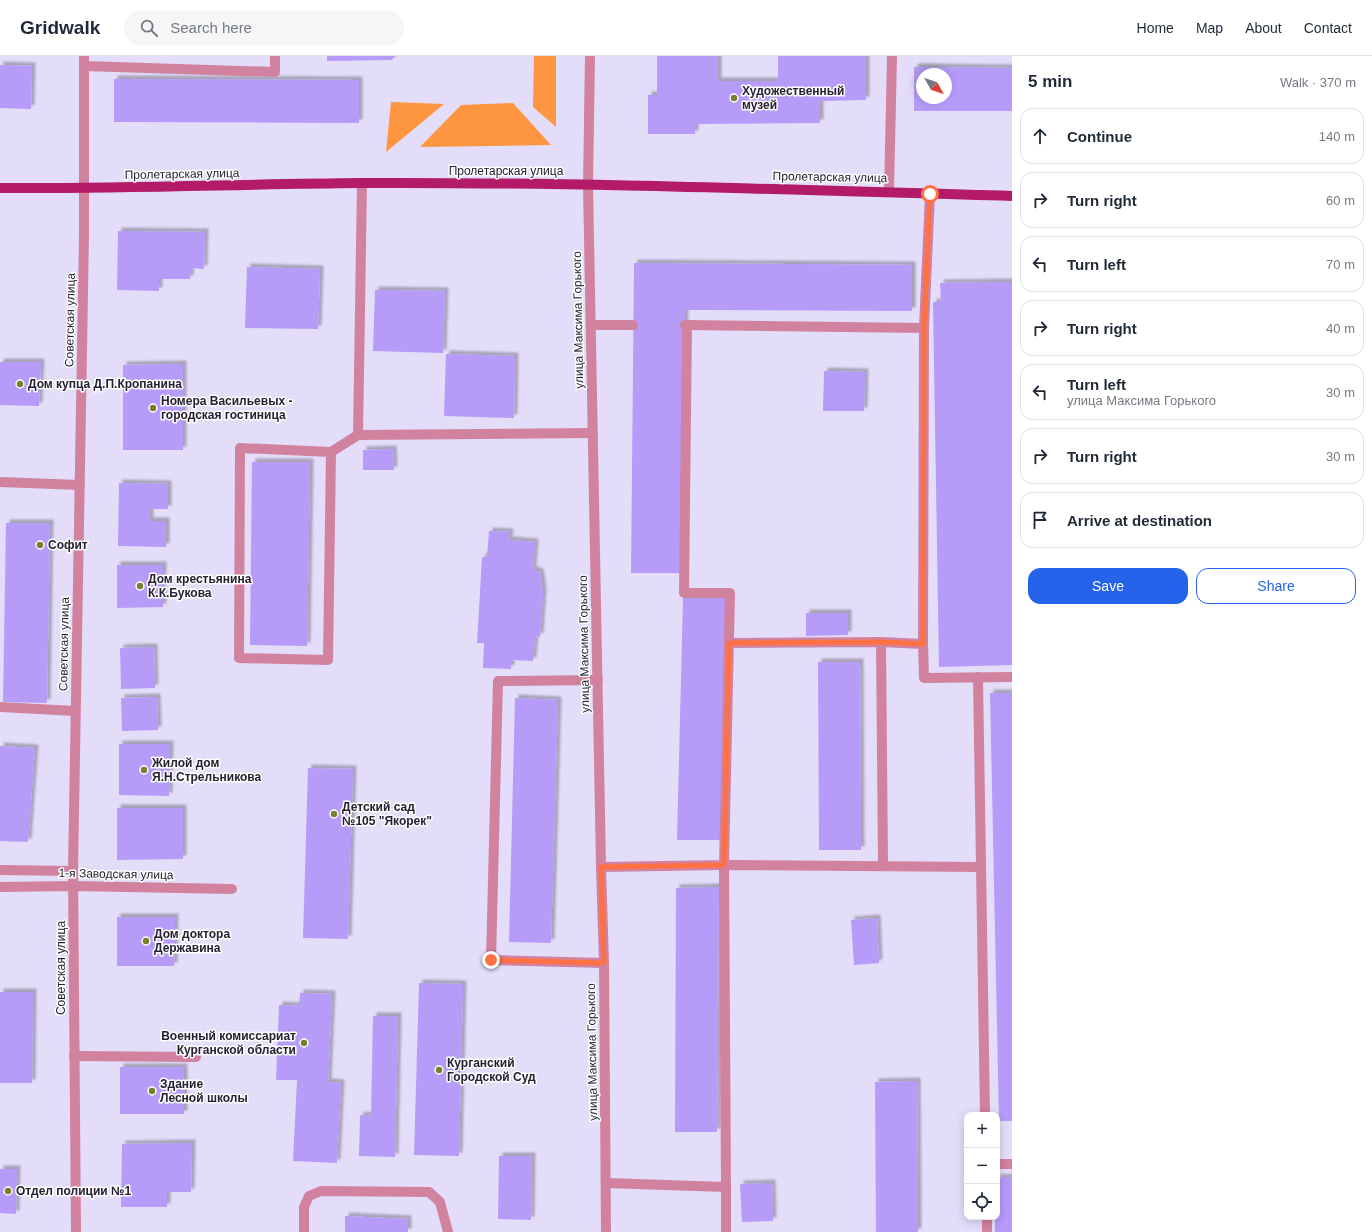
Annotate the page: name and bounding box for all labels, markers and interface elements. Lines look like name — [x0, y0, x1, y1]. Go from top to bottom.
search box — [124, 10, 404, 46]
text: Gridwalk — [20, 17, 100, 38]
icon: search — [138, 17, 160, 39]
text: Search here — [170, 19, 252, 36]
text: Home — [1137, 20, 1174, 36]
text: Map — [1196, 20, 1223, 36]
text: About — [1245, 20, 1282, 36]
text: Contact — [1304, 20, 1352, 36]
north arrow — [916, 68, 952, 104]
text: 5 min — [1028, 72, 1072, 91]
text: Walk · 370 m — [1280, 75, 1356, 90]
place label: Художественный музей — [742, 84, 844, 112]
marker: Художественный музей — [729, 93, 739, 103]
icon: ahead — [1029, 125, 1051, 147]
text: Continue — [1067, 128, 1132, 145]
text: 140 m — [1319, 129, 1355, 144]
street label: Пролетарская улица — [449, 164, 564, 178]
street label: Пролетарская улица — [125, 166, 240, 182]
street label: Пролетарская улица — [773, 169, 888, 185]
route start — [921, 185, 939, 203]
icon: right — [1029, 189, 1051, 211]
text: Turn right — [1067, 192, 1137, 209]
text: 60 m — [1326, 193, 1355, 208]
street label: улица Максима Горького — [570, 251, 586, 389]
icon: left — [1029, 253, 1051, 275]
text: Turn left — [1067, 256, 1126, 273]
text: 70 m — [1326, 257, 1355, 272]
street label: Советская улица — [62, 272, 78, 367]
icon: right — [1029, 317, 1051, 339]
text: Turn right — [1067, 320, 1137, 337]
text: 40 m — [1326, 321, 1355, 336]
text: Turn left — [1067, 376, 1126, 393]
place label: Дом купца Д.П.Кропанина — [28, 377, 182, 391]
marker: Дом купца Д.П.Кропанина — [15, 379, 25, 389]
icon: left — [1029, 381, 1051, 403]
text: 30 m — [1326, 385, 1355, 400]
text: улица Максима Горького — [1067, 393, 1216, 408]
place label: Номера Васильевых - городская гостиница — [161, 394, 292, 422]
marker: Номера Васильевых - городская гостиница — [148, 403, 158, 413]
icon: right — [1029, 445, 1051, 467]
text: Turn right — [1067, 448, 1137, 465]
text: 30 m — [1326, 449, 1355, 464]
icon: arrive — [1029, 509, 1051, 531]
text: Arrive at destination — [1067, 512, 1212, 529]
place label: Софит — [48, 538, 88, 552]
marker: Софит — [35, 540, 45, 550]
button: Save — [1028, 568, 1188, 604]
button: Share — [1196, 568, 1356, 604]
place label: Дом крестьянина К.К.Букова — [148, 572, 252, 600]
street label: улица Максима Горького — [576, 575, 592, 713]
marker: Дом крестьянина К.К.Букова — [135, 581, 145, 591]
street label: Советская улица — [56, 596, 72, 691]
place label: Жилой дом Я.Н.Стрельникова — [151, 756, 262, 784]
marker: Жилой дом Я.Н.Стрельникова — [139, 765, 149, 775]
place label: Детский сад №105 "Якорек" — [342, 800, 432, 828]
marker: Детский сад №105 "Якорек" — [329, 809, 339, 819]
street label: 1-я Заводская улица — [58, 866, 174, 882]
street label: Советская улица — [54, 921, 68, 1015]
place label: Дом доктора Державина — [154, 927, 230, 955]
marker: Дом доктора Державина — [141, 936, 151, 946]
route end — [482, 951, 500, 969]
street label: улица Максима Горького — [584, 983, 600, 1121]
place label: Военный комиссариат Курганской области — [161, 1029, 296, 1057]
marker: Военный комиссариат Курганской области — [299, 1038, 309, 1048]
place label: Курганский Городской Суд — [447, 1056, 536, 1084]
marker: Курганский Городской Суд — [434, 1065, 444, 1075]
place label: Здание Лесной школы — [160, 1077, 248, 1105]
marker: Здание Лесной школы — [147, 1086, 157, 1096]
map controls — [964, 1112, 1000, 1220]
button: + — [964, 1112, 1000, 1148]
button: − — [964, 1148, 1000, 1184]
place label: Отдел полиции №1 — [16, 1184, 131, 1198]
button: locate — [964, 1184, 1000, 1220]
marker: Отдел полиции №1 — [3, 1186, 13, 1196]

